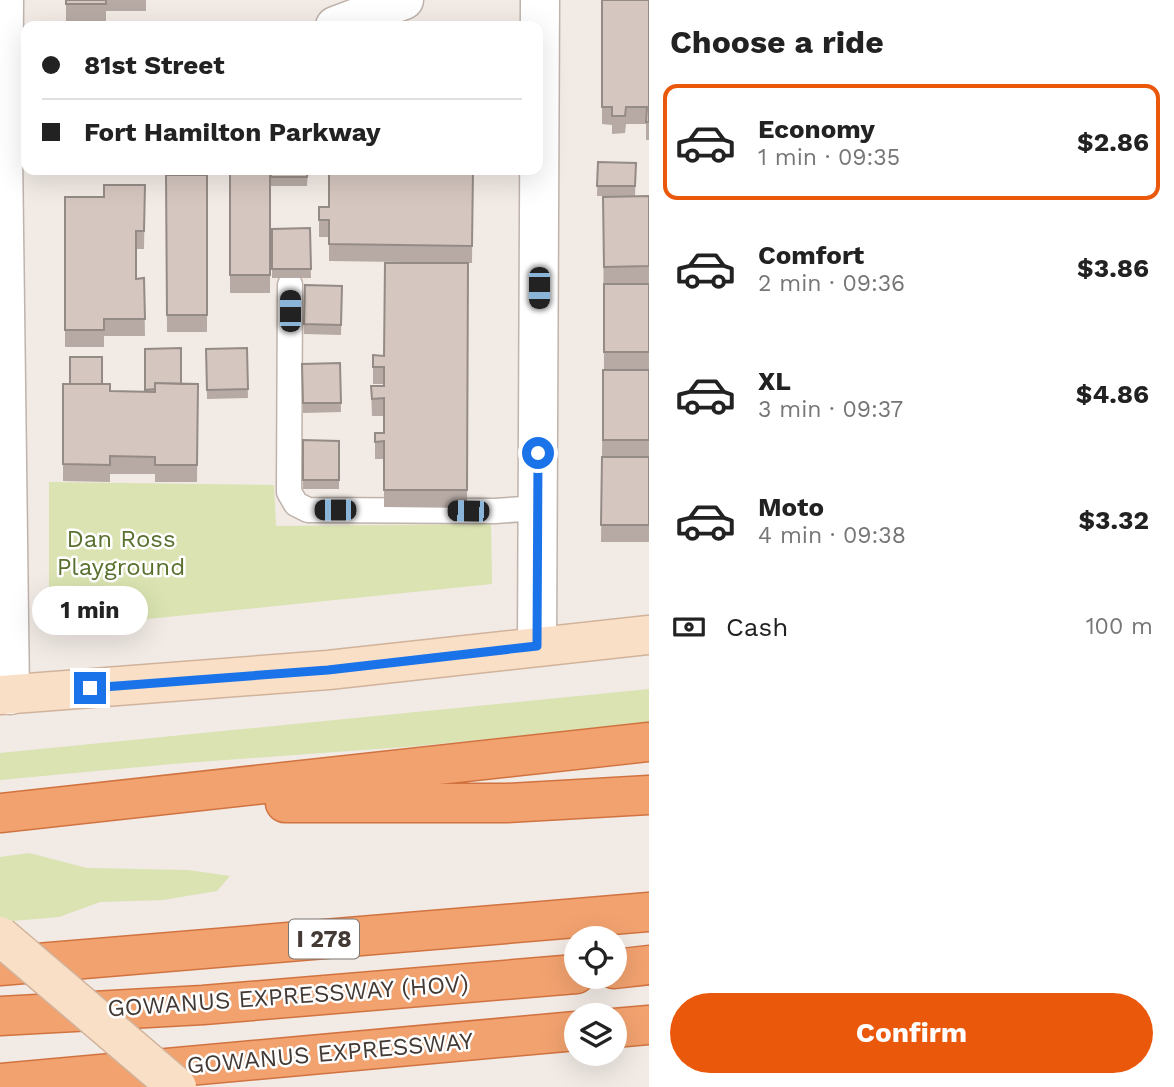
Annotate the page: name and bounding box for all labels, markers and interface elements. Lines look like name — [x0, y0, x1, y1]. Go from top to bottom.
text: Choose a ride — [670, 23, 884, 61]
text: 81st Street — [84, 50, 225, 80]
icon: car — [674, 111, 737, 174]
text: Economy — [758, 114, 875, 144]
text: Fort Hamilton Parkway — [84, 117, 381, 147]
text: $2.86 — [1077, 127, 1149, 157]
text: 1 min · 09:35 — [758, 144, 900, 171]
icon: car — [674, 237, 737, 300]
text: Comfort — [758, 240, 864, 270]
text: $3.86 — [1077, 253, 1149, 283]
car — [529, 267, 550, 309]
text: 2 min · 09:36 — [758, 270, 905, 297]
car — [280, 290, 301, 332]
icon: car — [674, 363, 737, 426]
text: XL — [758, 366, 791, 396]
text: $4.86 — [1076, 379, 1149, 409]
text: 3 min · 09:37 — [758, 396, 903, 423]
route start — [522, 437, 554, 469]
icon: car — [674, 489, 737, 552]
text: Moto — [758, 492, 824, 522]
car — [315, 500, 357, 521]
car — [447, 500, 490, 522]
text: $3.32 — [1078, 505, 1149, 535]
text: 4 min · 09:38 — [758, 522, 906, 549]
park label: Dan Ross Playground — [57, 525, 185, 581]
callout: 1 min — [32, 586, 148, 636]
text: 1 min — [60, 597, 120, 624]
icon: cash — [670, 608, 708, 646]
text: Cash — [726, 612, 788, 642]
text: 100 m — [1086, 613, 1153, 640]
route end — [74, 672, 106, 704]
road number: I 278 — [289, 920, 359, 958]
map controls — [564, 926, 627, 1066]
button: locate — [564, 926, 627, 989]
street label: GOWANUS EXPRESSWAY (HOV) — [106, 969, 470, 1023]
button: Confirm — [670, 993, 1153, 1073]
button: layers — [564, 1003, 627, 1066]
street label: GOWANUS EXPRESSWAY — [186, 1026, 475, 1079]

